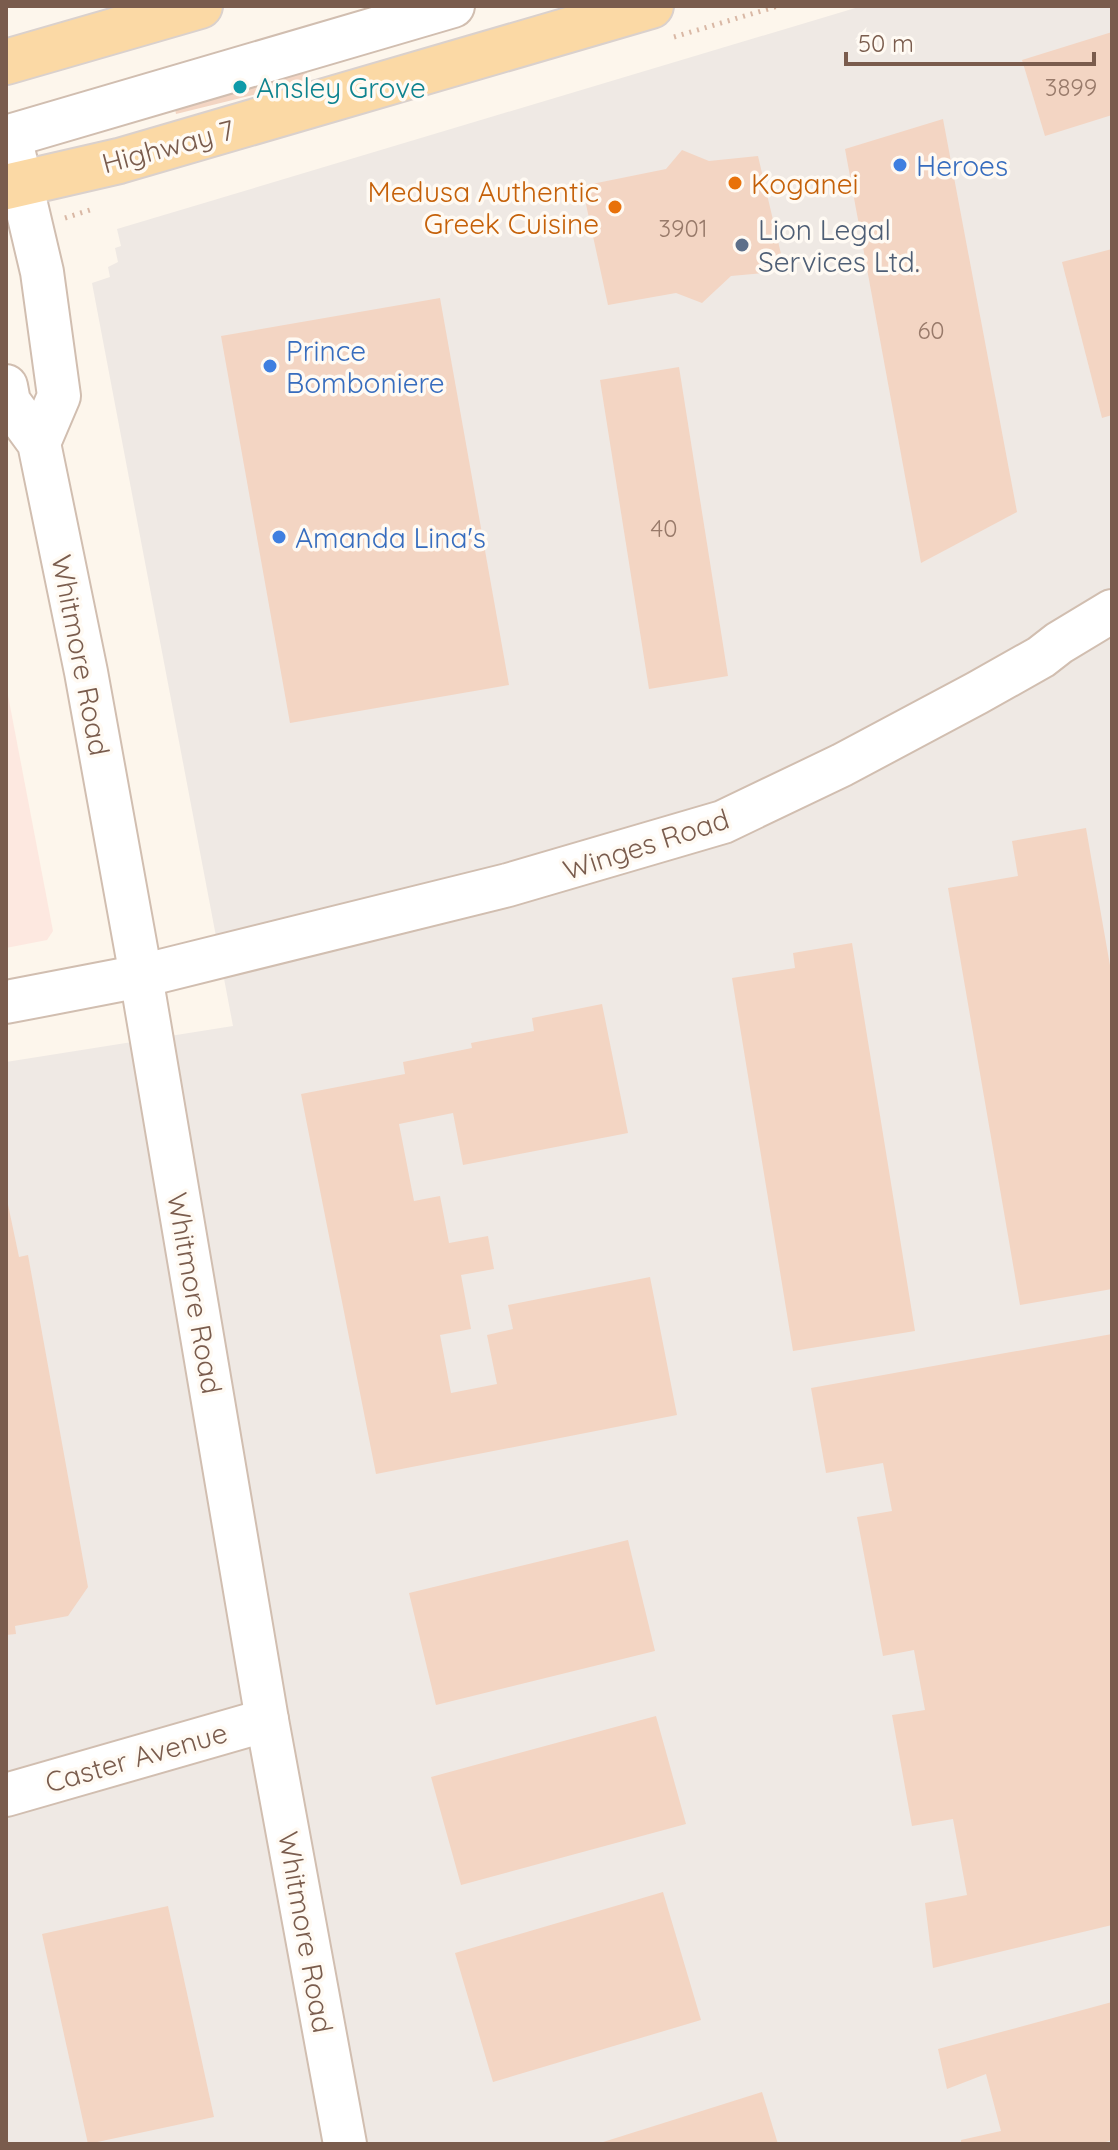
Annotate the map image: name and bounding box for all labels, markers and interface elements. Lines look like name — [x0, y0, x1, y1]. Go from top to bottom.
scale bar — [846, 16, 1094, 66]
text: 50 m — [858, 28, 914, 58]
place label: Ansley Grove — [256, 70, 426, 105]
house number: 3899 — [1045, 72, 1097, 102]
marker: Ansley Grove — [231, 78, 249, 96]
street label: Highway 7 — [98, 112, 238, 180]
place label: Heroes — [916, 148, 1008, 183]
marker: Heroes — [891, 156, 909, 174]
place label: Koganei — [751, 166, 859, 201]
place label: Medusa Authentic Greek Cuisine — [368, 174, 599, 241]
marker: Koganei — [726, 174, 744, 192]
marker: Medusa Authentic Greek Cuisine — [606, 198, 624, 216]
place label: Lion Legal Services Ltd. — [758, 212, 920, 279]
house number: 3901 — [658, 213, 708, 243]
marker: Lion Legal Services Ltd. — [733, 236, 751, 254]
house number: 60 — [917, 315, 945, 345]
place label: Prince Bomboniere — [286, 333, 445, 400]
marker: Prince Bomboniere — [261, 357, 279, 375]
house number: 40 — [651, 513, 677, 543]
place label: Amanda Lina's — [295, 520, 486, 555]
marker: Amanda Lina's — [270, 528, 288, 546]
street label: Whitmore Road — [44, 552, 118, 758]
street label: Winges Road — [559, 801, 733, 887]
street label: Whitmore Road — [160, 1190, 230, 1396]
street label: Caster Avenue — [41, 1714, 231, 1800]
street label: Whitmore Road — [271, 1829, 341, 2035]

